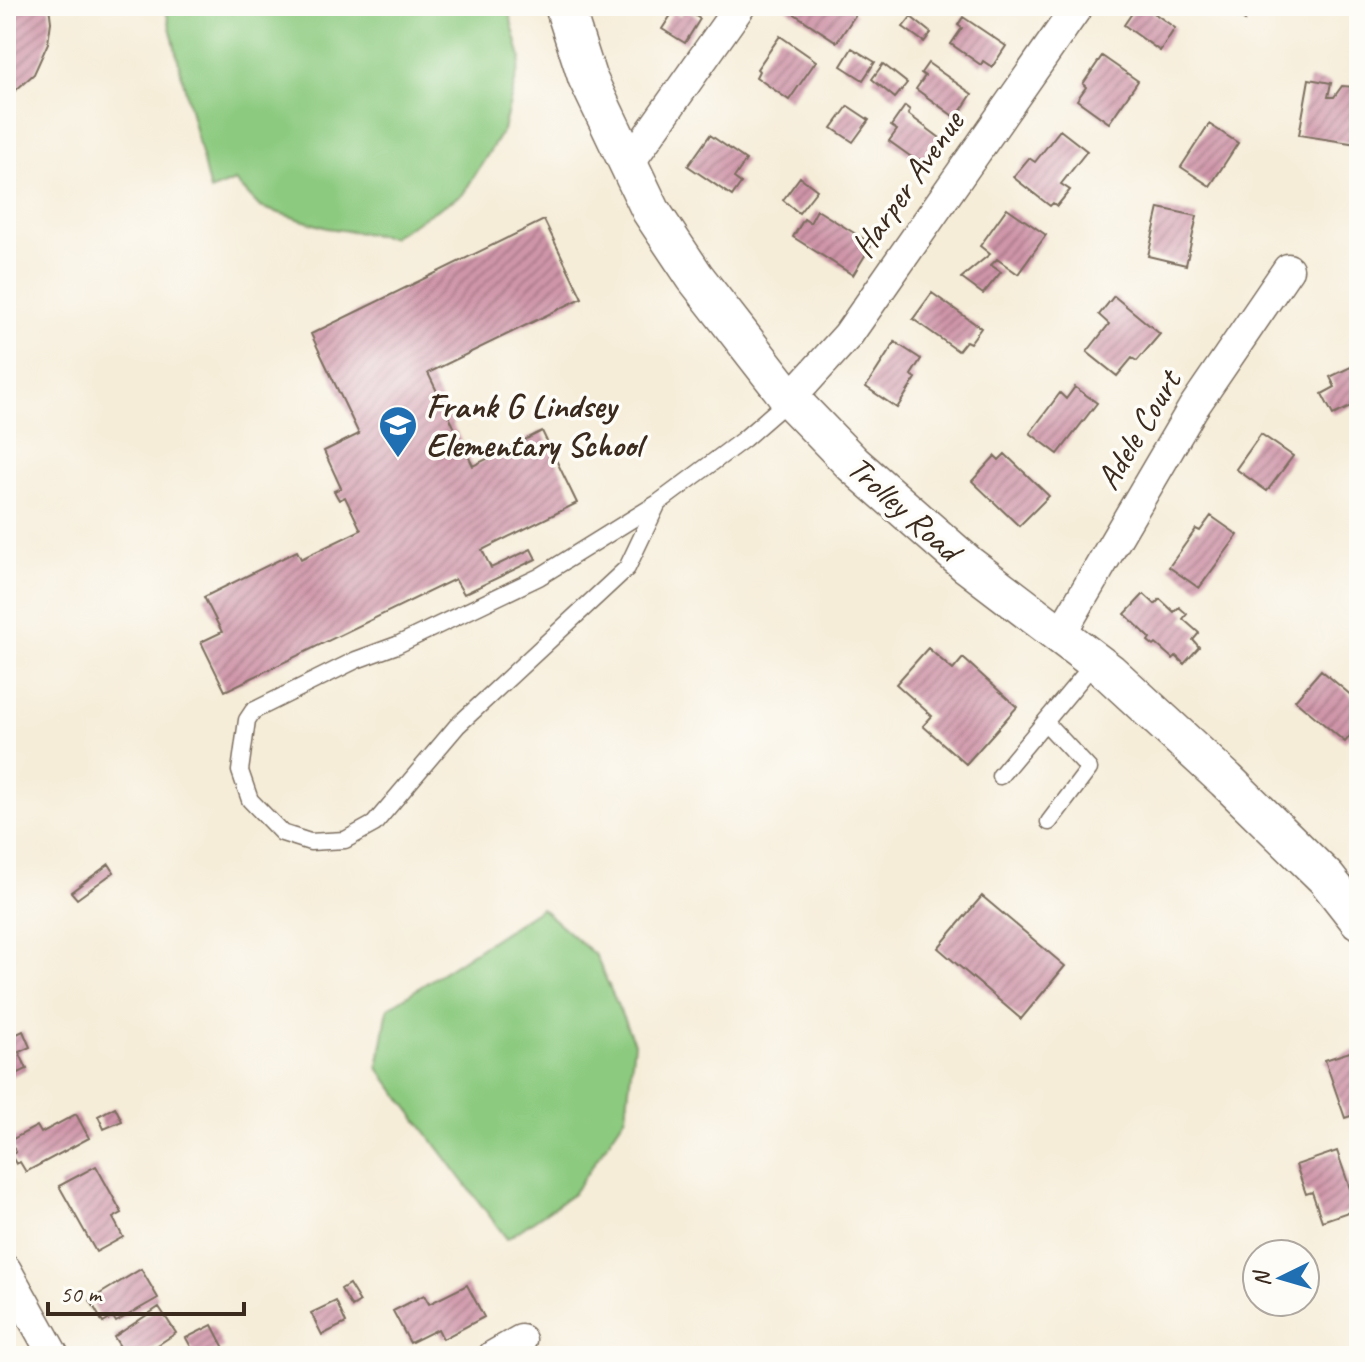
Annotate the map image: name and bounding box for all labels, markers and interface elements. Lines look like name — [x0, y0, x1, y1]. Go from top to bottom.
street label: Harper Avenue — [841, 101, 974, 265]
street label: Adele Court — [1086, 360, 1192, 497]
place label: Frank G Lindsey Elementary School — [426, 384, 648, 466]
school or university icon: Frank G Lindsey Elementary School — [377, 404, 419, 459]
street label: Trolley Road — [838, 446, 974, 574]
north arrow — [1241, 1238, 1321, 1318]
scale bar — [48, 1266, 244, 1316]
text: N — [1247, 1268, 1277, 1288]
text: 50 m — [60, 1279, 103, 1309]

